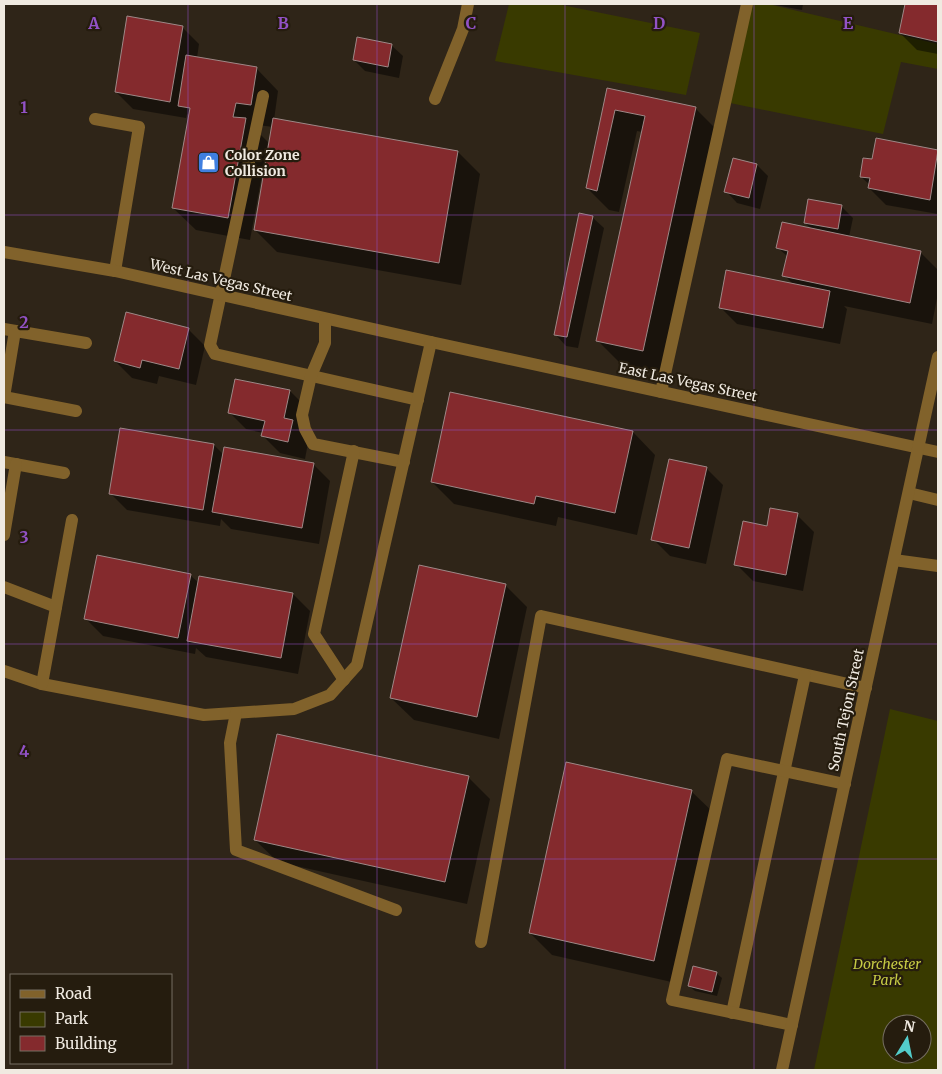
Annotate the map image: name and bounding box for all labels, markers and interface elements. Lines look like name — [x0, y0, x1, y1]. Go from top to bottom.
text: A — [87, 13, 100, 33]
text: B — [277, 13, 289, 33]
text: C — [466, 13, 476, 33]
text: D — [653, 13, 665, 33]
text: E — [843, 13, 854, 33]
text: 1 — [20, 97, 28, 117]
place label: Color Zone Collision — [225, 146, 300, 180]
shop icon: Color Zone Collision — [197, 151, 221, 175]
street label: West Las Vegas Street — [147, 255, 294, 305]
text: 2 — [19, 312, 29, 332]
street label: East Las Vegas Street — [617, 358, 760, 406]
text: 3 — [19, 527, 29, 547]
street label: South Tejon Street — [824, 647, 868, 773]
text: 4 — [19, 741, 29, 761]
park label: Dorchester Park — [852, 955, 921, 989]
legend — [10, 974, 172, 1064]
text: Road — [55, 984, 91, 1003]
text: Park — [55, 1009, 89, 1028]
north arrow — [882, 1014, 932, 1064]
text: N — [902, 1016, 916, 1036]
text: Building — [55, 1034, 117, 1053]

